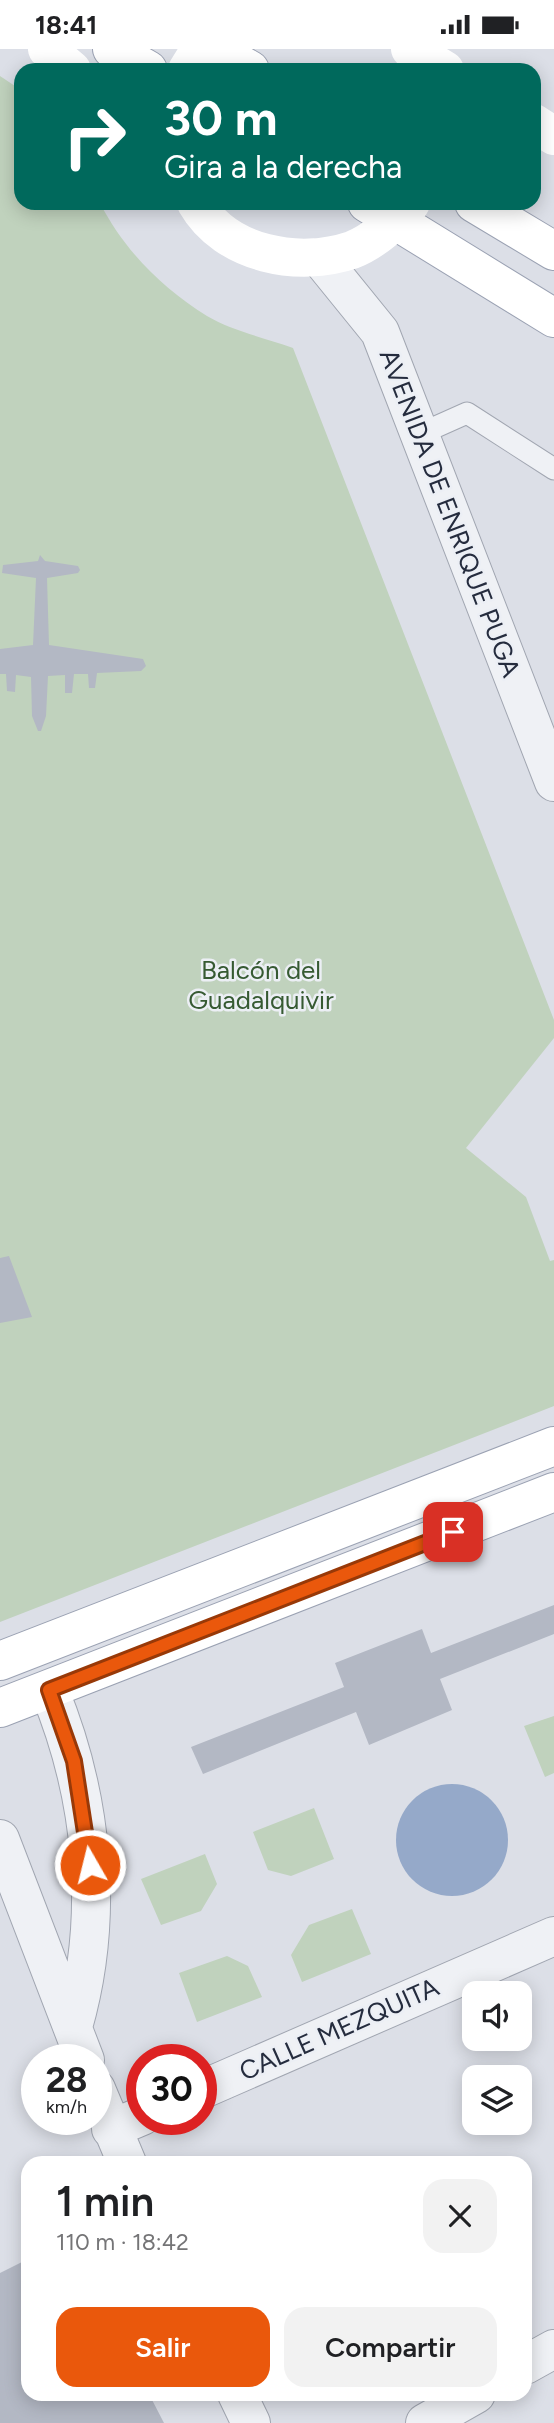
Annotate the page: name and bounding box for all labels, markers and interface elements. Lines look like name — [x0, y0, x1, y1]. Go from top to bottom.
text: 18:41 — [35, 9, 97, 41]
text: 30 m — [164, 88, 277, 147]
icon: right — [49, 91, 140, 182]
text: Gira a la derecha — [164, 148, 402, 186]
street label: AVENIDA DE ENRIQUE PUGA — [373, 345, 528, 682]
park label: Balcón del Guadalquivir — [188, 954, 334, 1016]
pin — [423, 1502, 483, 1562]
icon: arrive — [434, 1513, 472, 1551]
position arrow — [53, 1828, 127, 1902]
street label: CALLE MEZQUITA — [234, 1970, 444, 2087]
map controls — [462, 1981, 532, 2135]
button: sound — [462, 1981, 532, 2051]
speed limit sign: 30 — [126, 2044, 217, 2135]
text: 28 — [46, 2059, 87, 2101]
button: layers — [462, 2065, 532, 2135]
text: km/h — [46, 2096, 87, 2118]
text: 1 min — [56, 2176, 154, 2227]
button: close — [423, 2179, 497, 2253]
text: 110 m · 18:42 — [56, 2228, 189, 2256]
button: Salir — [56, 2307, 270, 2387]
button: Compartir — [284, 2307, 497, 2387]

